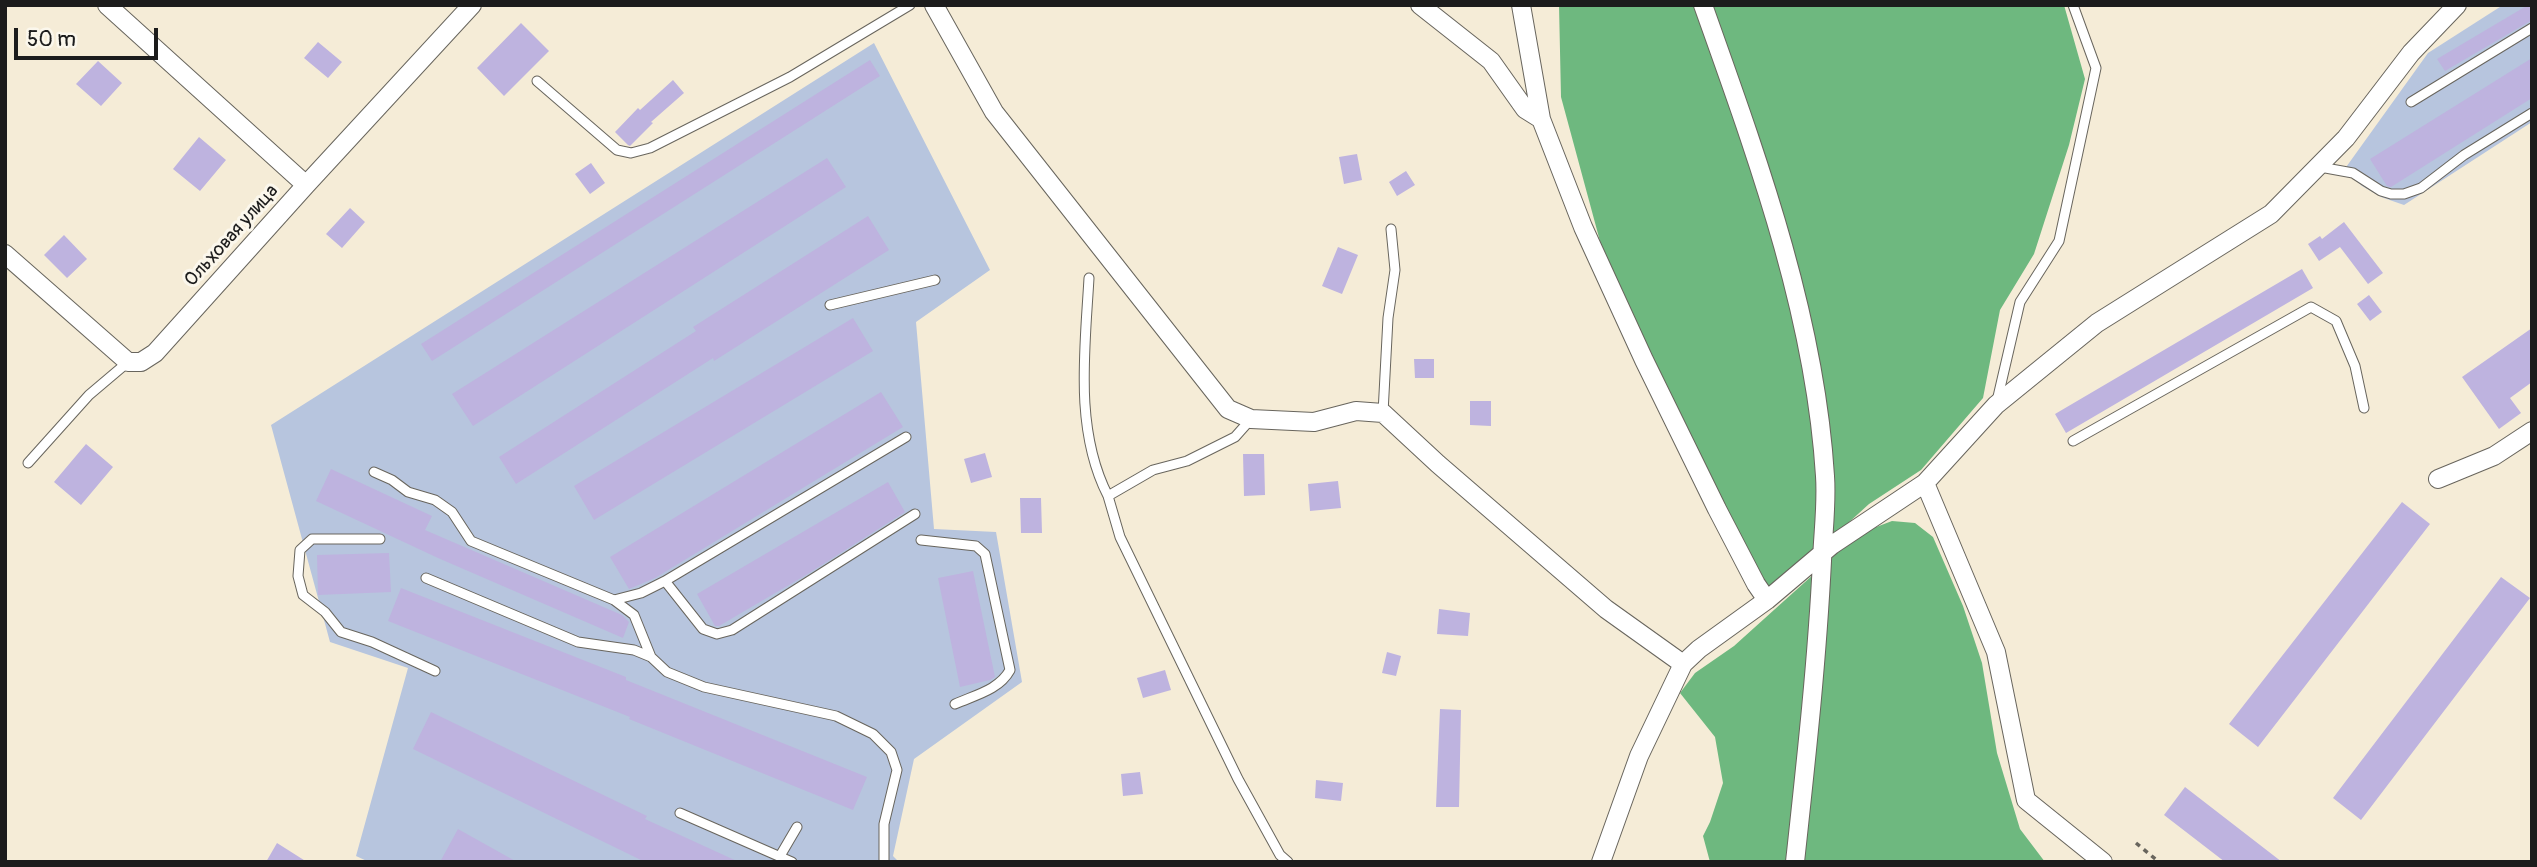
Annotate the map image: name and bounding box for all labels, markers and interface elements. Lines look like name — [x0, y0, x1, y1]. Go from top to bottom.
scale bar — [18, 14, 161, 58]
text: 50 m — [27, 26, 76, 53]
street label: Ольховая улица — [180, 180, 284, 292]

